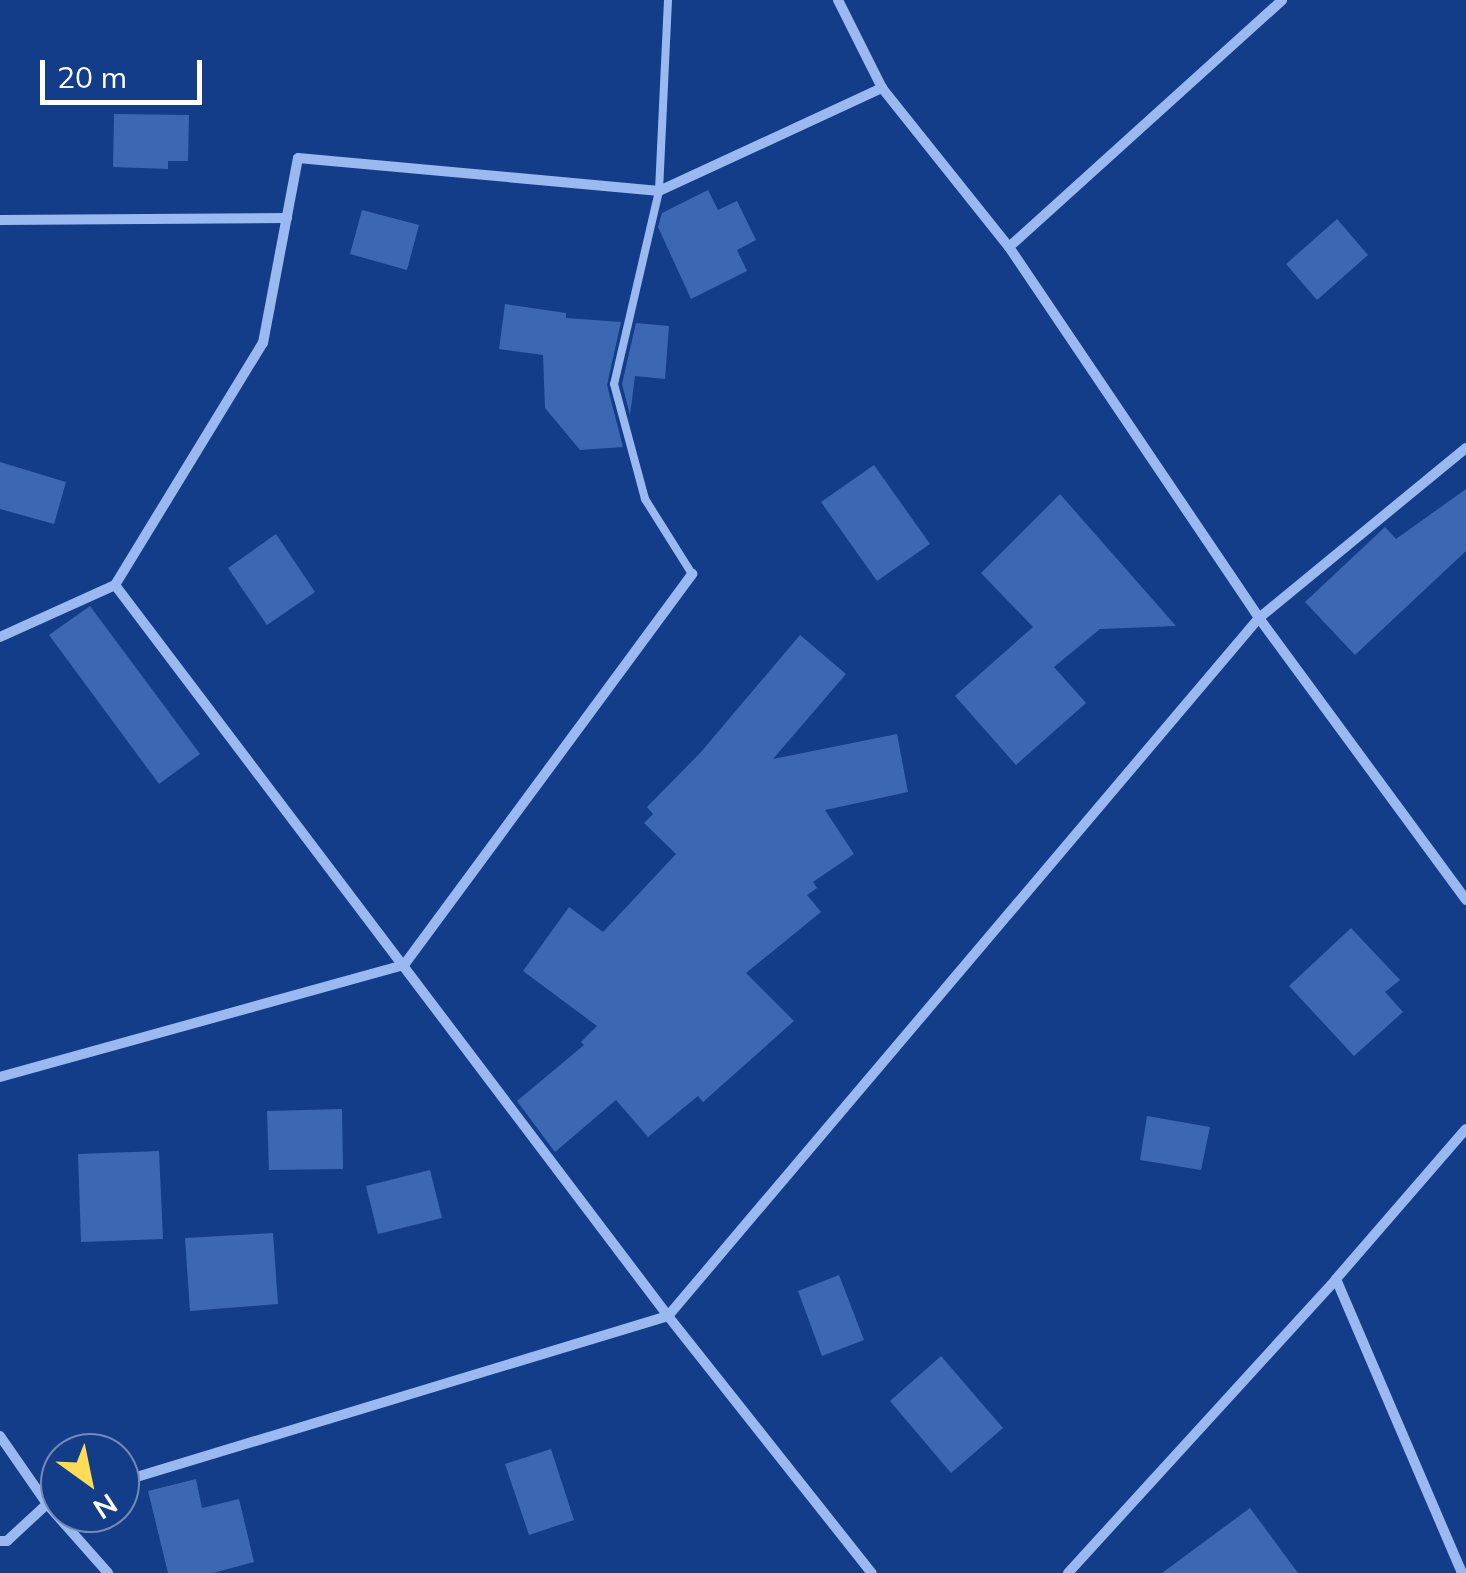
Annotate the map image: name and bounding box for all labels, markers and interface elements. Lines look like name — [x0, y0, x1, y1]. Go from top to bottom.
scale bar — [45, 40, 208, 102]
text: 20 m — [57, 58, 127, 96]
north arrow — [40, 1433, 140, 1533]
text: N — [87, 1486, 124, 1527]

